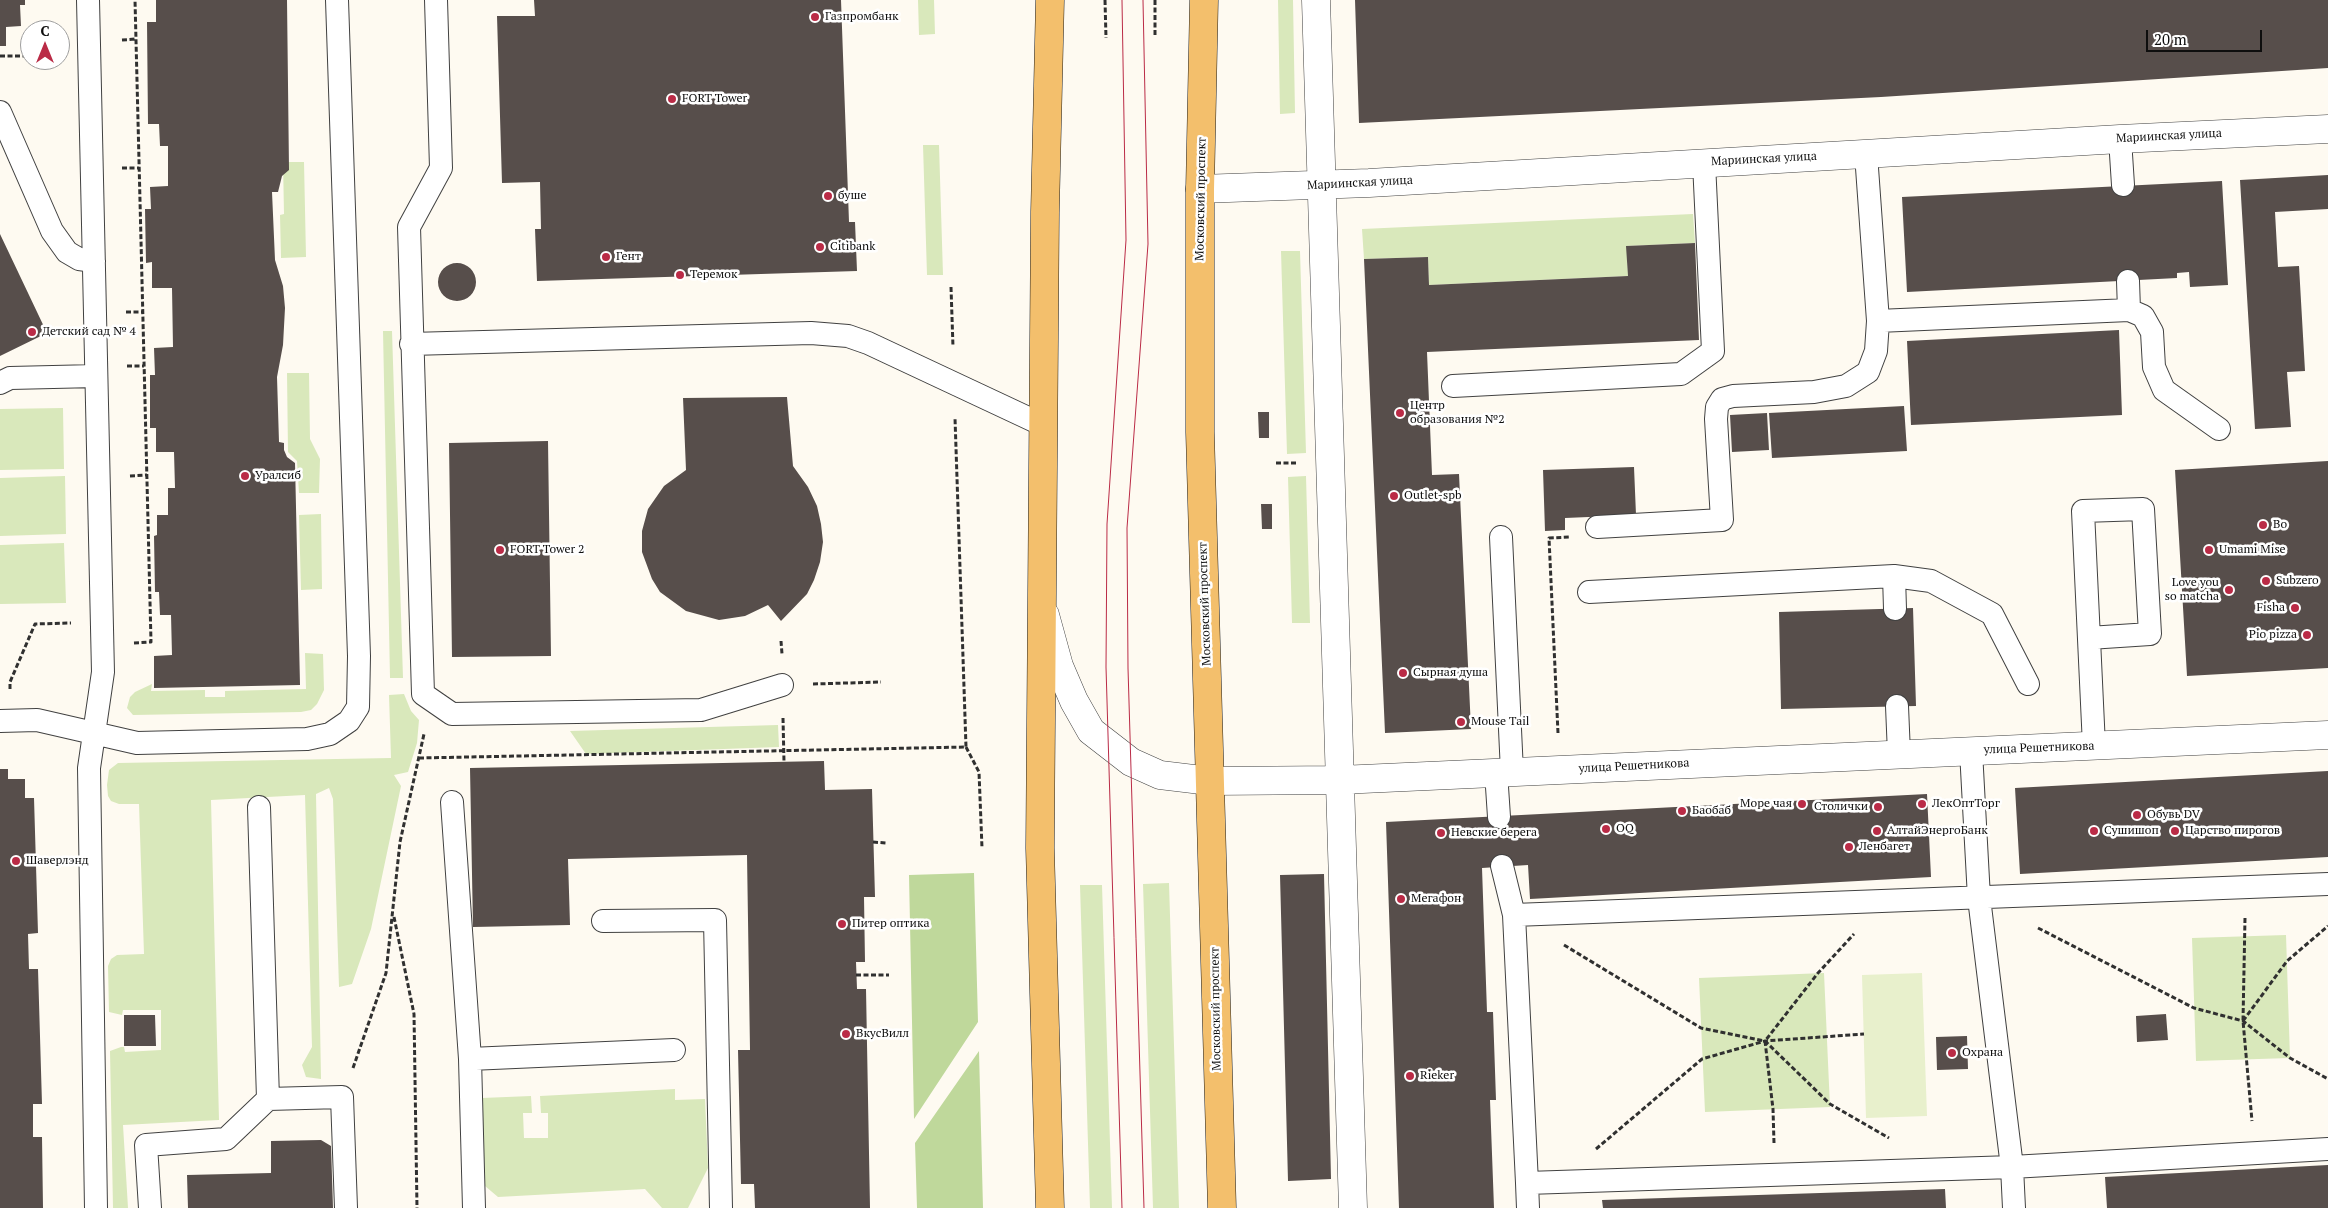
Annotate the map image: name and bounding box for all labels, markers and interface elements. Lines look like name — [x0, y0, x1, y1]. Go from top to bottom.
place label: Газпромбанк — [825, 10, 898, 24]
marker: Газпромбанк — [809, 11, 821, 23]
north arrow — [20, 20, 70, 70]
scale bar — [2148, 20, 2264, 52]
text: С — [40, 21, 50, 40]
text: 20 m — [2154, 29, 2187, 49]
place label: FORT Tower — [682, 92, 747, 106]
marker: FORT Tower — [666, 93, 678, 105]
street label: Мариинская улица — [2116, 126, 2222, 146]
street label: Московский проспект — [1193, 137, 1209, 261]
street label: Мариинская улица — [1711, 149, 1817, 169]
street label: Мариинская улица — [1307, 173, 1413, 193]
place label: буше — [838, 189, 866, 203]
marker: буше — [822, 190, 834, 202]
place label: Citibank — [830, 240, 875, 254]
marker: Citibank — [814, 241, 826, 253]
place label: Гент — [616, 250, 641, 264]
marker: Гент — [600, 251, 612, 263]
place label: Теремок — [690, 268, 737, 282]
marker: Теремок — [674, 269, 686, 281]
place label: Детский сад № 4 — [42, 325, 136, 339]
marker: Детский сад № 4 — [26, 326, 38, 338]
place label: Центр образования №2 — [1410, 399, 1505, 427]
marker: Центр образования №2 — [1394, 407, 1406, 419]
place label: Уралсиб — [255, 469, 301, 483]
marker: Уралсиб — [239, 470, 251, 482]
place label: Outlet-spb — [1404, 489, 1461, 503]
marker: Outlet-spb — [1388, 490, 1400, 502]
place label: Bo — [2273, 518, 2287, 532]
marker: Bo — [2257, 519, 2269, 531]
street label: Московский проспект — [1196, 542, 1214, 666]
place label: FORT Tower 2 — [510, 543, 585, 557]
place label: Umami Mise — [2219, 543, 2286, 557]
marker: FORT Tower 2 — [494, 544, 506, 556]
marker: Umami Mise — [2203, 544, 2215, 556]
place label: Subzero — [2276, 574, 2319, 588]
marker: Subzero — [2260, 575, 2272, 587]
place label: Love you so matcha — [2165, 576, 2219, 604]
marker: Love you so matcha — [2223, 584, 2235, 596]
place label: Fisha — [2257, 601, 2285, 615]
marker: Fisha — [2289, 602, 2301, 614]
place label: Pio pizza — [2249, 628, 2297, 642]
marker: Pio pizza — [2301, 629, 2313, 641]
place label: Сырная душа — [1413, 666, 1488, 680]
marker: Сырная душа — [1397, 667, 1409, 679]
place label: Mouse Tail — [1471, 715, 1529, 729]
marker: Mouse Tail — [1455, 716, 1467, 728]
street label: улица Решетникова — [1983, 739, 2095, 757]
street label: улица Решетникова — [1578, 756, 1690, 776]
place label: Море чая — [1740, 797, 1792, 811]
place label: ЛекОптТорг — [1932, 797, 2000, 811]
marker: Море чая — [1796, 798, 1808, 810]
marker: ЛекОптТорг — [1916, 798, 1928, 810]
place label: Столички — [1814, 800, 1868, 814]
marker: Столички — [1872, 801, 1884, 813]
place label: Баобаб — [1692, 804, 1731, 818]
marker: Баобаб — [1676, 805, 1688, 817]
place label: Обувь DV — [2147, 808, 2200, 822]
marker: Обувь DV — [2131, 809, 2143, 821]
place label: OQ — [1616, 822, 1634, 836]
marker: OQ — [1600, 823, 1612, 835]
place label: АлтайЭнергоБанк — [1887, 824, 1988, 838]
place label: Сушишоп — [2104, 824, 2159, 838]
place label: Царство пирогов — [2185, 824, 2280, 838]
marker: АлтайЭнергоБанк — [1871, 825, 1883, 837]
marker: Сушишоп — [2088, 825, 2100, 837]
marker: Царство пирогов — [2169, 825, 2181, 837]
place label: Невские берега — [1451, 826, 1537, 840]
marker: Невские берега — [1435, 827, 1447, 839]
place label: Ленбагет — [1859, 840, 1910, 854]
marker: Ленбагет — [1843, 841, 1855, 853]
place label: Шаверлэнд — [26, 854, 89, 868]
marker: Шаверлэнд — [10, 855, 22, 867]
place label: Мегафон — [1411, 892, 1461, 906]
marker: Мегафон — [1395, 893, 1407, 905]
place label: Питер оптика — [852, 917, 929, 931]
marker: Питер оптика — [836, 918, 848, 930]
street label: Московский проспект — [1208, 947, 1224, 1071]
place label: ВкусВилл — [856, 1027, 909, 1041]
marker: ВкусВилл — [840, 1028, 852, 1040]
place label: Охрана — [1962, 1046, 2003, 1060]
marker: Охрана — [1946, 1047, 1958, 1059]
place label: Rieker — [1420, 1069, 1454, 1083]
marker: Rieker — [1404, 1070, 1416, 1082]

